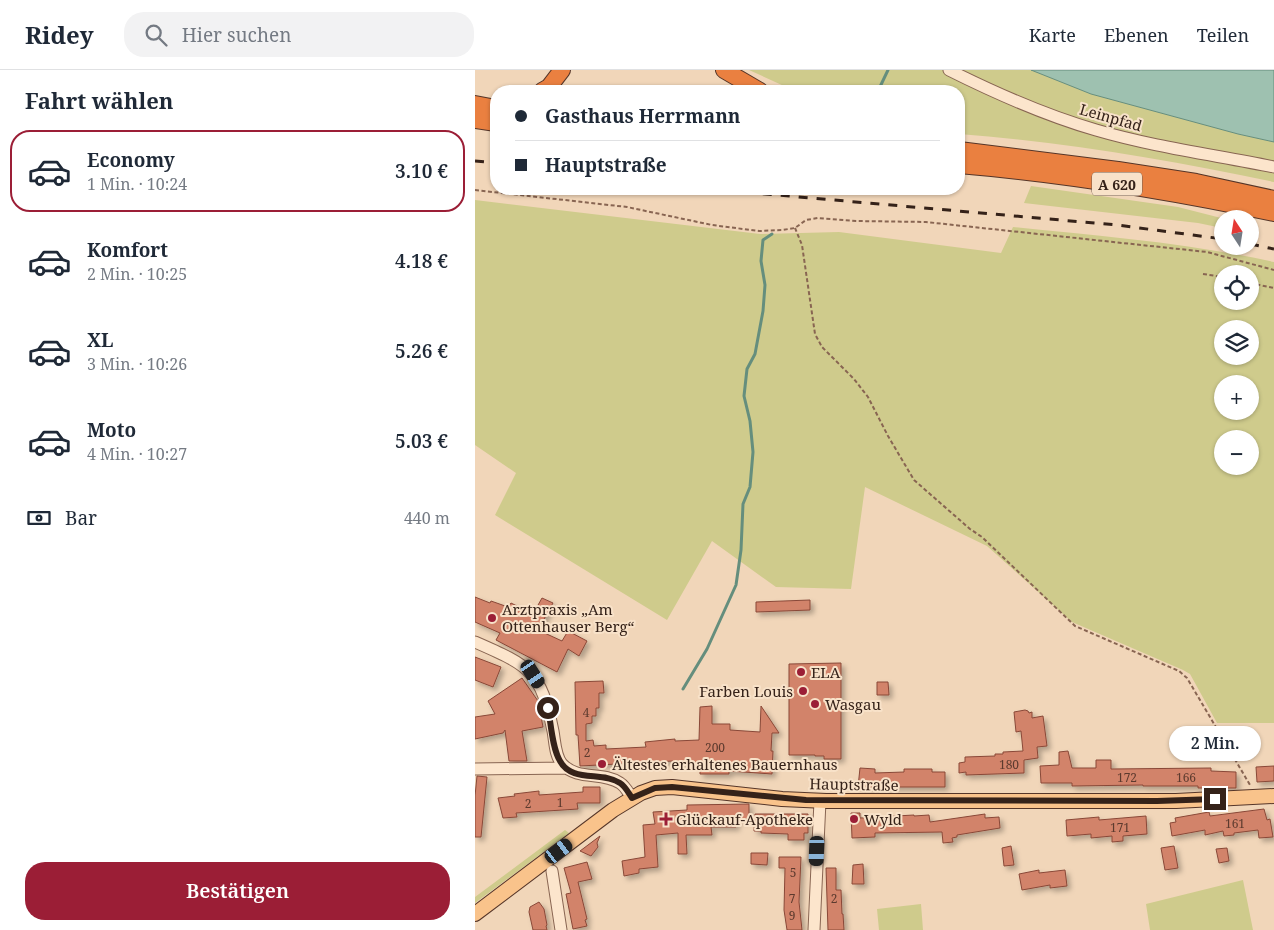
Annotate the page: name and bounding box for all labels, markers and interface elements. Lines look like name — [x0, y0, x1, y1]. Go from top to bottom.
search box — [124, 12, 474, 57]
text: Ridey — [25, 18, 94, 51]
icon: search — [142, 21, 170, 49]
text: Hier suchen — [182, 22, 291, 48]
text: Karte — [1029, 23, 1076, 47]
text: Ebenen — [1104, 23, 1169, 47]
text: Teilen — [1197, 23, 1249, 47]
text: Fahrt wählen — [25, 85, 174, 115]
street label: Leinpfad — [1077, 99, 1145, 135]
text: Gasthaus Herrmann — [545, 103, 740, 129]
text: Economy — [87, 147, 175, 173]
icon: car — [27, 149, 72, 194]
text: Hauptstraße — [545, 152, 667, 178]
text: 3.10 € — [395, 158, 448, 184]
road number: A 620 — [1092, 172, 1142, 196]
text: 1 Min. · 10:24 — [87, 173, 187, 195]
north arrow — [1214, 210, 1259, 255]
map controls — [1214, 210, 1259, 475]
text: Komfort — [87, 237, 168, 263]
icon: car — [27, 239, 72, 284]
text: 4.18 € — [395, 248, 448, 274]
text: 2 Min. · 10:25 — [87, 263, 187, 285]
button: locate — [1214, 265, 1259, 310]
button: layers — [1214, 320, 1259, 365]
text: XL — [87, 327, 113, 353]
icon: car — [27, 329, 72, 374]
text: 5.26 € — [395, 338, 448, 364]
text: 3 Min. · 10:26 — [87, 353, 187, 375]
button: + — [1214, 375, 1259, 420]
text: Moto — [87, 417, 136, 443]
icon: car — [27, 419, 72, 464]
text: 5.03 € — [395, 428, 448, 454]
button: − — [1214, 430, 1259, 475]
text: 4 Min. · 10:27 — [87, 443, 187, 465]
icon: cash — [25, 504, 53, 532]
text: Bar — [65, 505, 97, 531]
text: 440 m — [404, 507, 450, 529]
place label: Arztpraxis „Am Ottenhauser Berg“ — [502, 599, 635, 636]
marker: Arztpraxis „Am Ottenhauser Berg“ — [486, 612, 498, 624]
car — [518, 657, 547, 691]
place label: ELA — [811, 662, 841, 682]
marker: ELA — [795, 666, 807, 678]
place label: Farben Louis — [699, 681, 793, 701]
marker: Farben Louis — [797, 685, 809, 697]
place label: Wasgau — [825, 694, 881, 714]
route start — [537, 697, 559, 719]
marker: Wasgau — [809, 698, 821, 710]
house number: 4 — [583, 704, 590, 721]
callout: 2 Min. — [1169, 726, 1261, 762]
text: 2 Min. — [1191, 732, 1239, 754]
house number: 200 — [705, 739, 725, 756]
house number: 2 — [584, 744, 590, 761]
place label: Ältestes erhaltenes Bauernhaus — [612, 754, 838, 774]
house number: 180 — [999, 756, 1019, 773]
marker: Ältestes erhaltenes Bauernhaus — [596, 758, 608, 770]
house number: 172 — [1117, 769, 1137, 786]
house number: 166 — [1176, 769, 1196, 786]
street label: Hauptstraße — [809, 773, 899, 795]
route end — [1204, 788, 1226, 810]
house number: 1 — [557, 794, 563, 811]
house number: 2 — [525, 795, 531, 812]
place label: Glückauf-Apotheke — [676, 809, 813, 829]
place label: Wyld — [864, 809, 902, 829]
marker: Glückauf-Apotheke — [660, 813, 672, 825]
marker: Wyld — [848, 813, 860, 825]
house number: 161 — [1225, 815, 1245, 832]
house number: 171 — [1110, 819, 1130, 836]
car — [542, 836, 575, 866]
car — [808, 836, 825, 866]
button: Bestätigen — [25, 862, 450, 920]
house number: 5 — [790, 864, 796, 881]
house number: 7 — [789, 890, 796, 907]
house number: 2 — [831, 890, 837, 907]
house number: 9 — [789, 907, 795, 924]

